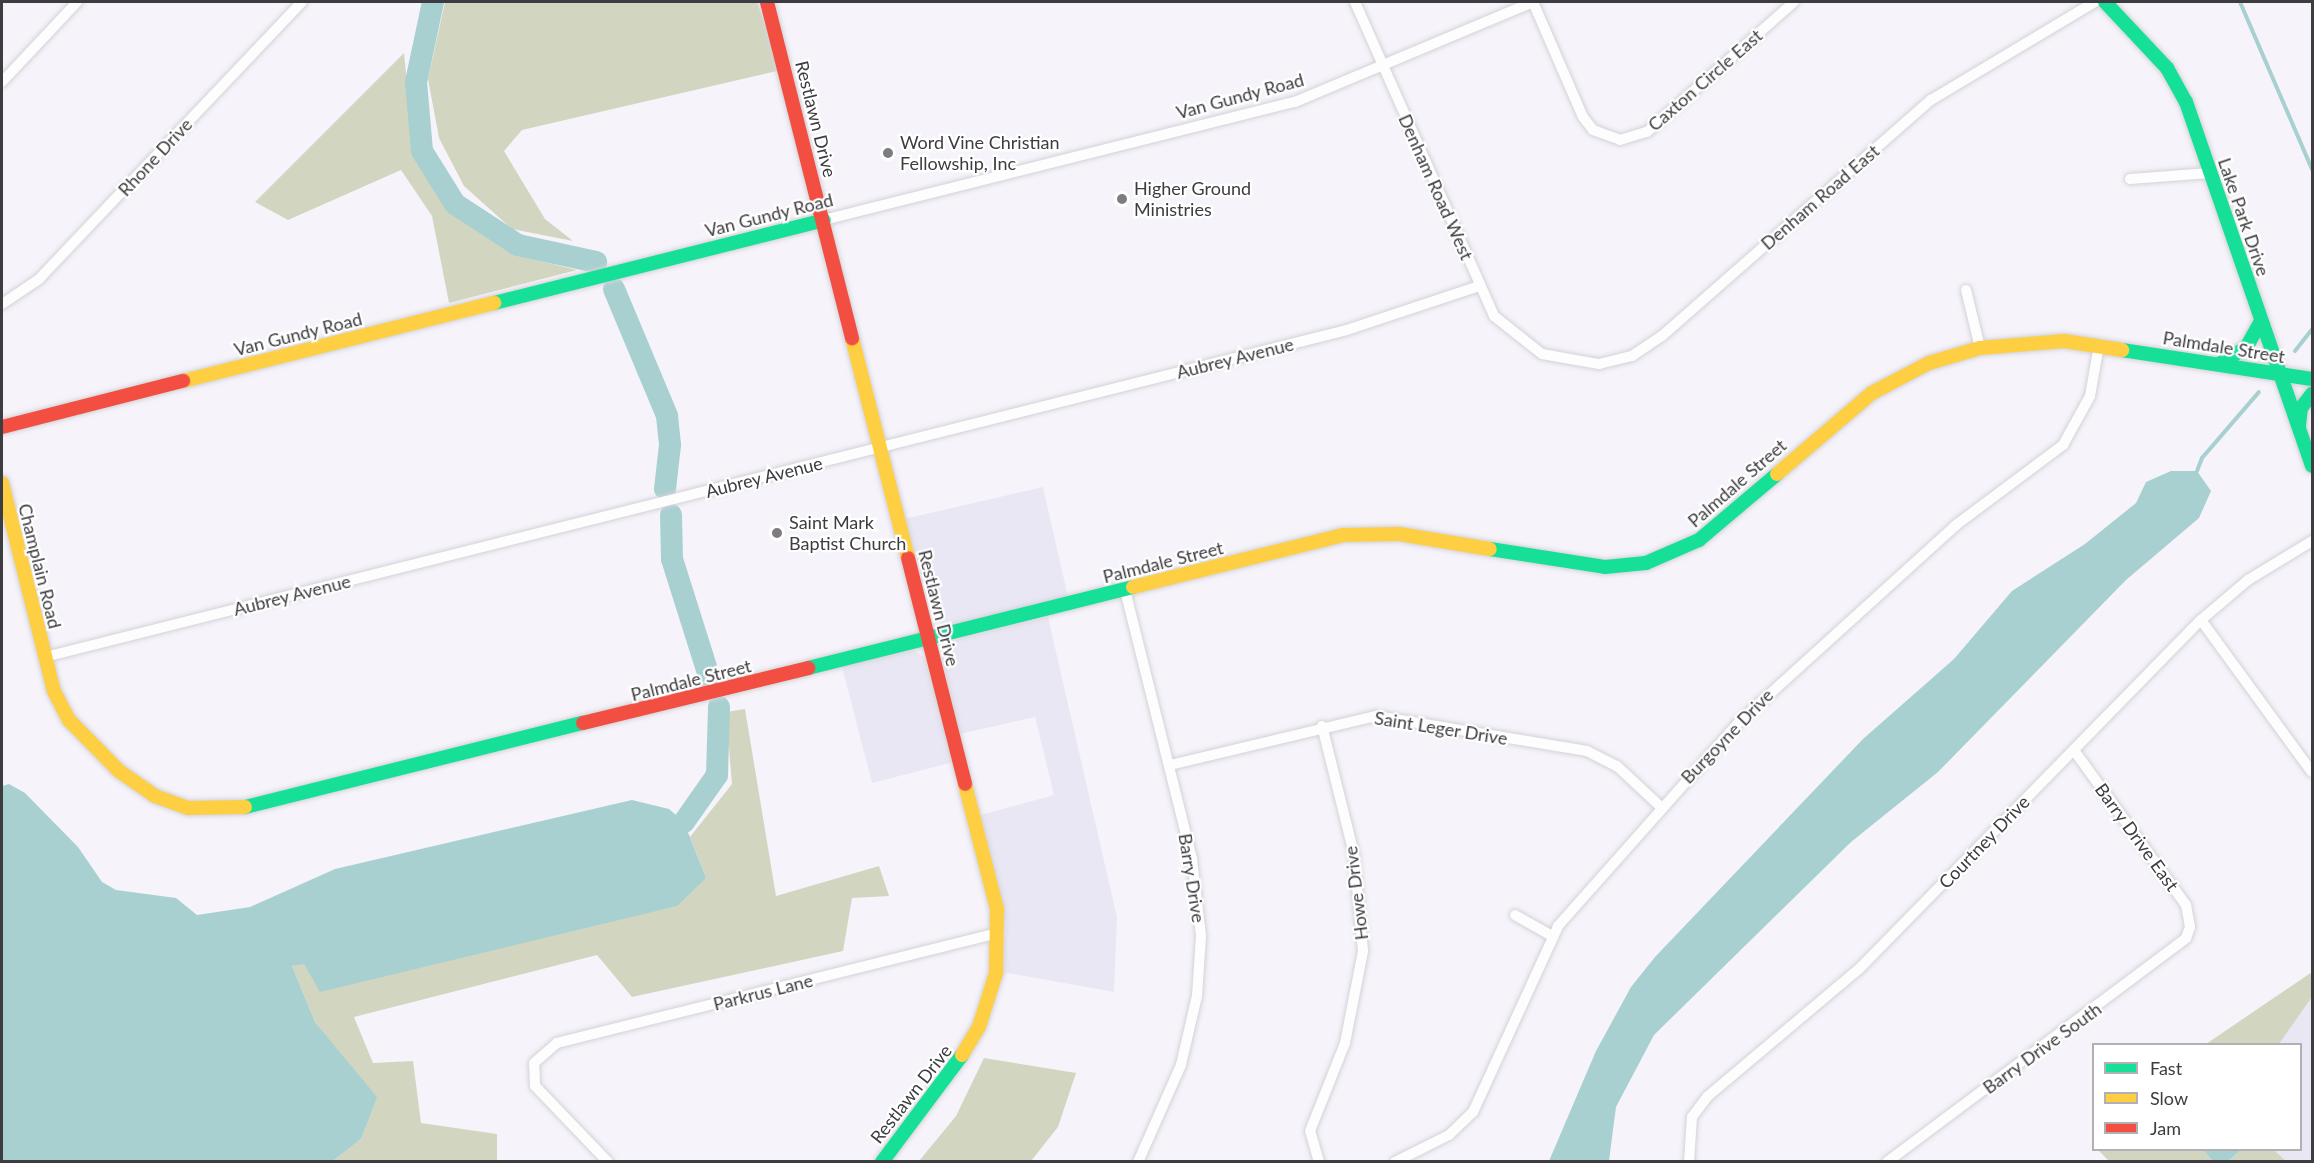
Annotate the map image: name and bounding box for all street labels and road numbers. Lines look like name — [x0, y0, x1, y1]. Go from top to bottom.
street label: Caxton Circle East — [1644, 25, 1766, 135]
street label: Restlawn Drive — [791, 59, 841, 179]
street label: Van Gundy Road — [1174, 69, 1306, 123]
street label: Denham Road West — [1394, 111, 1478, 263]
street label: Rhone Drive — [114, 114, 196, 200]
street label: Denham Road East — [1756, 140, 1884, 254]
street label: Lake Park Drive — [2214, 155, 2274, 279]
street label: Van Gundy Road — [703, 189, 835, 241]
street label: Van Gundy Road — [232, 308, 364, 360]
street label: Palmdale Street — [2161, 327, 2287, 367]
street label: Aubrey Avenue — [1174, 333, 1296, 383]
street label: Palmdale Street — [1683, 434, 1791, 532]
street label: Aubrey Avenue — [703, 452, 825, 502]
street label: Champlain Road — [14, 501, 66, 631]
street label: Palmdale Street — [1101, 537, 1225, 587]
street label: Restlawn Drive — [914, 548, 964, 668]
street label: Aubrey Avenue — [231, 570, 353, 620]
street label: Palmdale Street — [629, 655, 753, 705]
street label: Burgoyne Drive — [1676, 684, 1778, 788]
street label: Saint Leger Drive — [1373, 707, 1509, 749]
street label: Barry Drive East — [2091, 779, 2183, 895]
street label: Courtney Drive — [1934, 791, 2034, 893]
street label: Barry Drive — [1174, 832, 1210, 924]
street label: Howe Drive — [1340, 845, 1372, 941]
street label: Parkrus Lane — [711, 969, 815, 1015]
street label: Barry Drive South — [1978, 998, 2106, 1098]
street label: Restlawn Drive — [866, 1040, 956, 1148]

